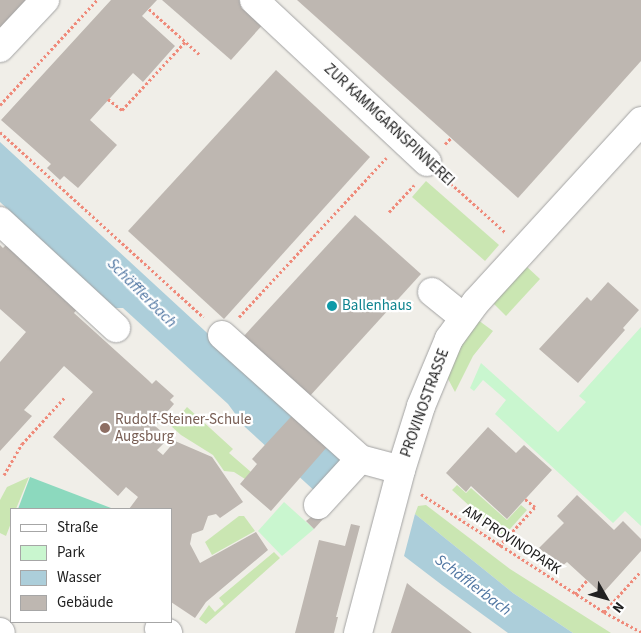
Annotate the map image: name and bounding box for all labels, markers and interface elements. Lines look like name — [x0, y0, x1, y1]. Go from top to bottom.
street label: ZUR KAMMGARNSPINNEREI — [320, 60, 458, 190]
water label: Schäfflerbach — [103, 254, 181, 332]
place label: Ballenhaus — [342, 297, 412, 315]
marker: Ballenhaus — [326, 300, 338, 312]
street label: PROVINOSTRASSE — [397, 346, 453, 460]
place label: Rudolf-Steiner-Schule Augsburg — [115, 410, 252, 445]
marker: Rudolf-Steiner-Schule Augsburg — [99, 422, 111, 434]
street label: AM PROVINOPARK — [460, 502, 564, 578]
legend — [10, 508, 172, 623]
text: Straße — [57, 517, 98, 538]
text: Park — [57, 542, 85, 563]
water label: Schäfflerbach — [431, 550, 515, 620]
text: Wasser — [57, 567, 101, 588]
north arrow — [581, 573, 631, 623]
text: Gebäude — [57, 592, 113, 613]
text: N — [607, 597, 629, 617]

